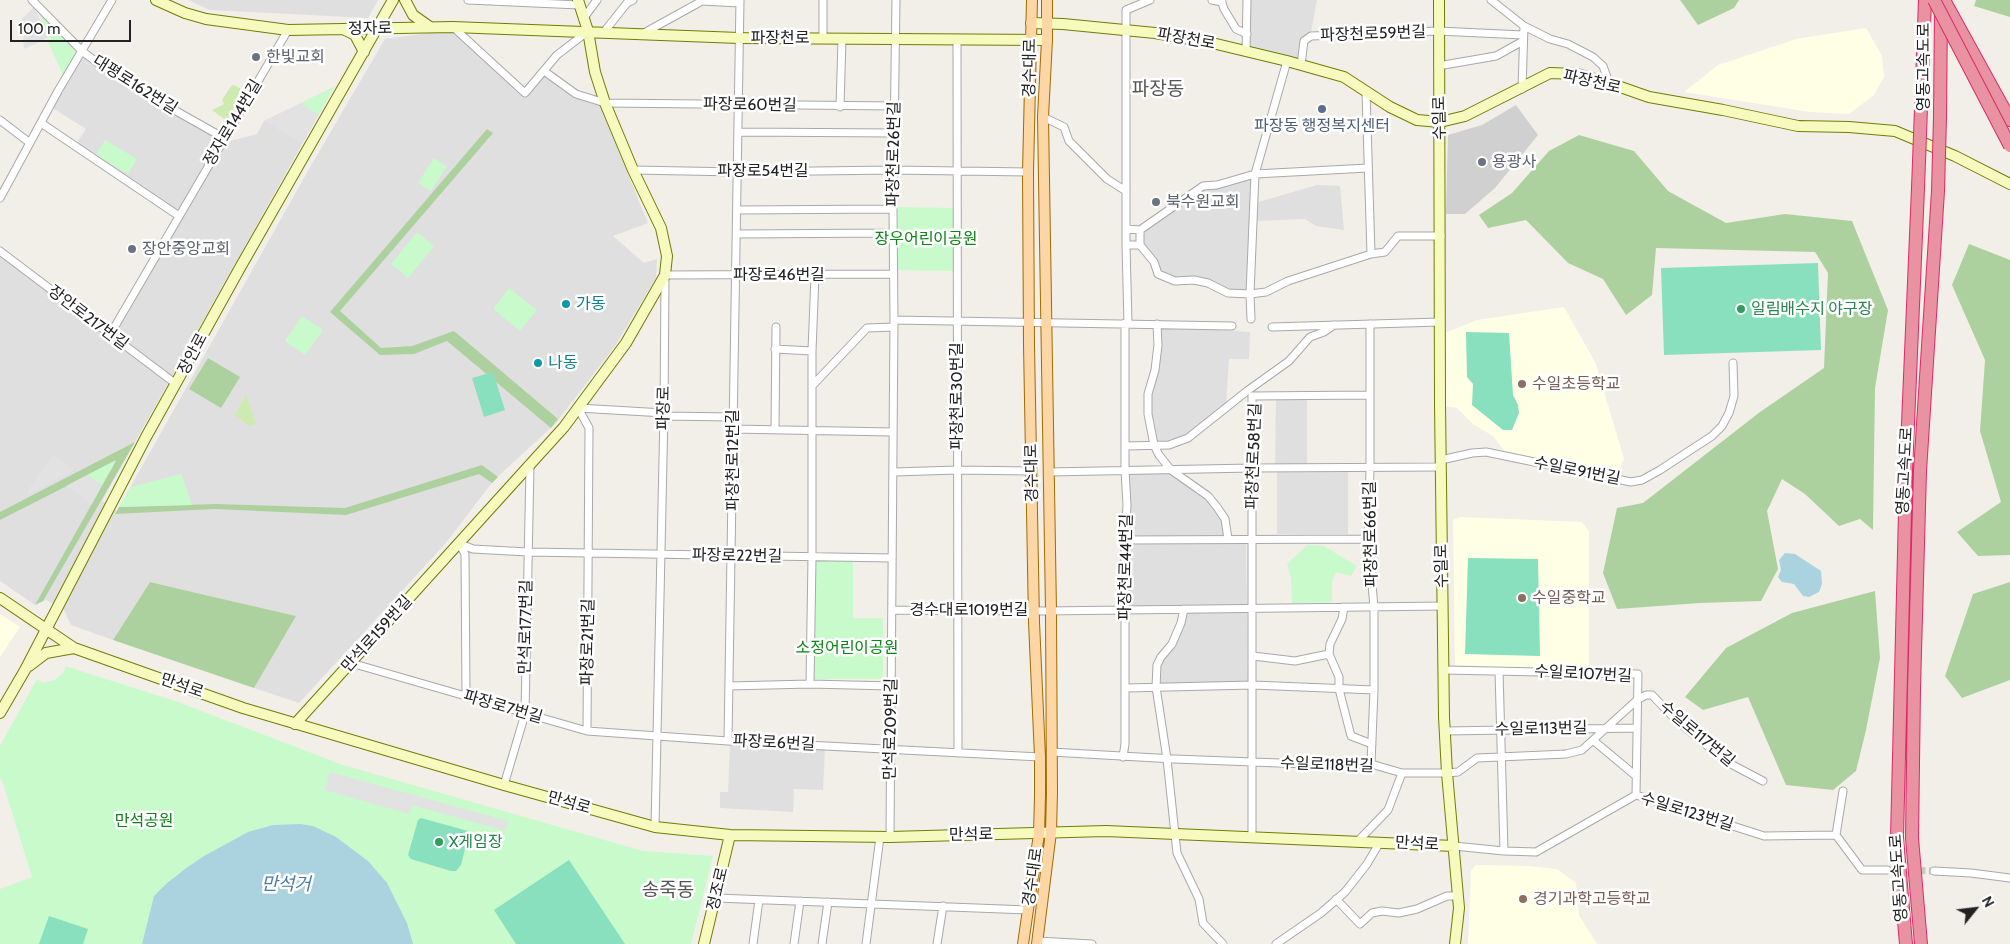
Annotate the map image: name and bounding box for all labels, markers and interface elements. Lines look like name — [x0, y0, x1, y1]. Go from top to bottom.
scale bar — [12, 10, 134, 42]
street label: 정자로 — [348, 19, 392, 39]
text: 100 m — [18, 20, 60, 38]
street label: 파장천로59번길 — [1320, 23, 1426, 45]
street label: 영동고속도로 — [1914, 23, 1934, 111]
street label: 파장천로 — [1155, 24, 1217, 54]
street label: 파장천로 — [751, 28, 809, 48]
street label: 경수대로 — [1020, 38, 1040, 98]
place label: 한빛교회 — [266, 47, 325, 67]
street label: 대평로162번길 — [89, 51, 181, 119]
marker: 한빛교회 — [250, 51, 262, 63]
street label: 파장천로 — [1561, 66, 1623, 98]
street label: 정자로144번길 — [200, 76, 266, 170]
district label: 파장동 — [1132, 78, 1184, 100]
street label: 파장로60번길 — [703, 95, 797, 115]
street label: 수일로 — [1430, 96, 1450, 140]
street label: 파장천로26번길 — [883, 101, 905, 207]
marker: 파장동 행정복지센터 — [1316, 103, 1328, 115]
place label: 파장동 행정복지센터 — [1254, 116, 1390, 136]
place label: 용광사 — [1492, 152, 1536, 172]
marker: 용광사 — [1476, 156, 1488, 168]
street label: 파장로54번길 — [717, 161, 809, 181]
place label: 북수원교회 — [1166, 192, 1240, 212]
marker: 북수원교회 — [1150, 196, 1162, 208]
park label: 장우어린이공원 — [874, 229, 978, 249]
place label: 장안중앙교회 — [142, 239, 230, 259]
marker: 장안중앙교회 — [126, 243, 138, 255]
street label: 파장로46번길 — [733, 265, 825, 285]
street label: 장안로217번길 — [44, 282, 132, 354]
place label: 가동 — [576, 294, 605, 314]
marker: 가동 — [560, 298, 572, 310]
place label: 일림배수지 야구장 — [1751, 299, 1872, 319]
marker: 일림배수지 야구장 — [1735, 303, 1747, 315]
street label: 장안로 — [174, 330, 212, 378]
street label: 파장천로30번길 — [947, 342, 967, 450]
place label: 나동 — [548, 353, 577, 373]
marker: 나동 — [532, 357, 544, 369]
place label: 수일초등학교 — [1532, 374, 1620, 394]
marker: 수일초등학교 — [1516, 378, 1528, 390]
street label: 파장로 — [654, 386, 674, 430]
street label: 파장천로58번길 — [1243, 402, 1265, 510]
street label: 파장천로12번길 — [723, 409, 743, 511]
street label: 영동고속도로 — [1893, 426, 1917, 516]
street label: 경수대로 — [1022, 443, 1042, 503]
street label: 수일로91번길 — [1532, 453, 1622, 489]
street label: 파장천로66번길 — [1360, 481, 1382, 587]
street label: 파장천로44번길 — [1115, 513, 1137, 621]
street label: 수일로 — [1432, 544, 1452, 588]
street label: 파장로22번길 — [692, 546, 782, 566]
street label: 만석로177번길 — [516, 579, 536, 675]
place label: 수일중학교 — [1532, 588, 1606, 608]
street label: 만석로159번길 — [338, 592, 416, 676]
marker: 수일중학교 — [1516, 592, 1528, 604]
street label: 파장로21번길 — [578, 598, 598, 686]
street label: 경수대로1019번길 — [909, 600, 1029, 620]
park label: 소정어린이공원 — [795, 638, 899, 658]
street label: 수일로107번길 — [1534, 662, 1632, 686]
street label: 만석로 — [158, 670, 206, 702]
street label: 만석로209번길 — [881, 678, 901, 780]
street label: 파장로7번길 — [461, 687, 545, 727]
street label: 수일로117번길 — [1656, 697, 1738, 771]
street label: 수일로113번길 — [1494, 719, 1588, 739]
street label: 파장로6번길 — [732, 731, 816, 755]
street label: 수일로118번길 — [1280, 754, 1374, 776]
street label: 만석로 — [545, 788, 593, 818]
street label: 수일로123번길 — [1638, 789, 1736, 835]
park label: 만석공원 — [115, 811, 173, 831]
street label: 만석로 — [949, 825, 993, 845]
place label: X게임장 — [449, 832, 503, 852]
street label: 만석로 — [1394, 833, 1440, 855]
street label: 영동고속도로 — [1886, 833, 1912, 923]
marker: X게임장 — [433, 836, 445, 848]
street label: 경수대로 — [1019, 847, 1047, 907]
street label: 정조로 — [704, 865, 732, 913]
water label: 만석거 — [261, 874, 311, 896]
district label: 송죽동 — [642, 879, 694, 901]
north arrow — [1950, 884, 2000, 934]
place label: 경기과학고등학교 — [1533, 889, 1651, 909]
marker: 경기과학고등학교 — [1517, 893, 1529, 905]
text: N — [1978, 893, 1998, 910]

